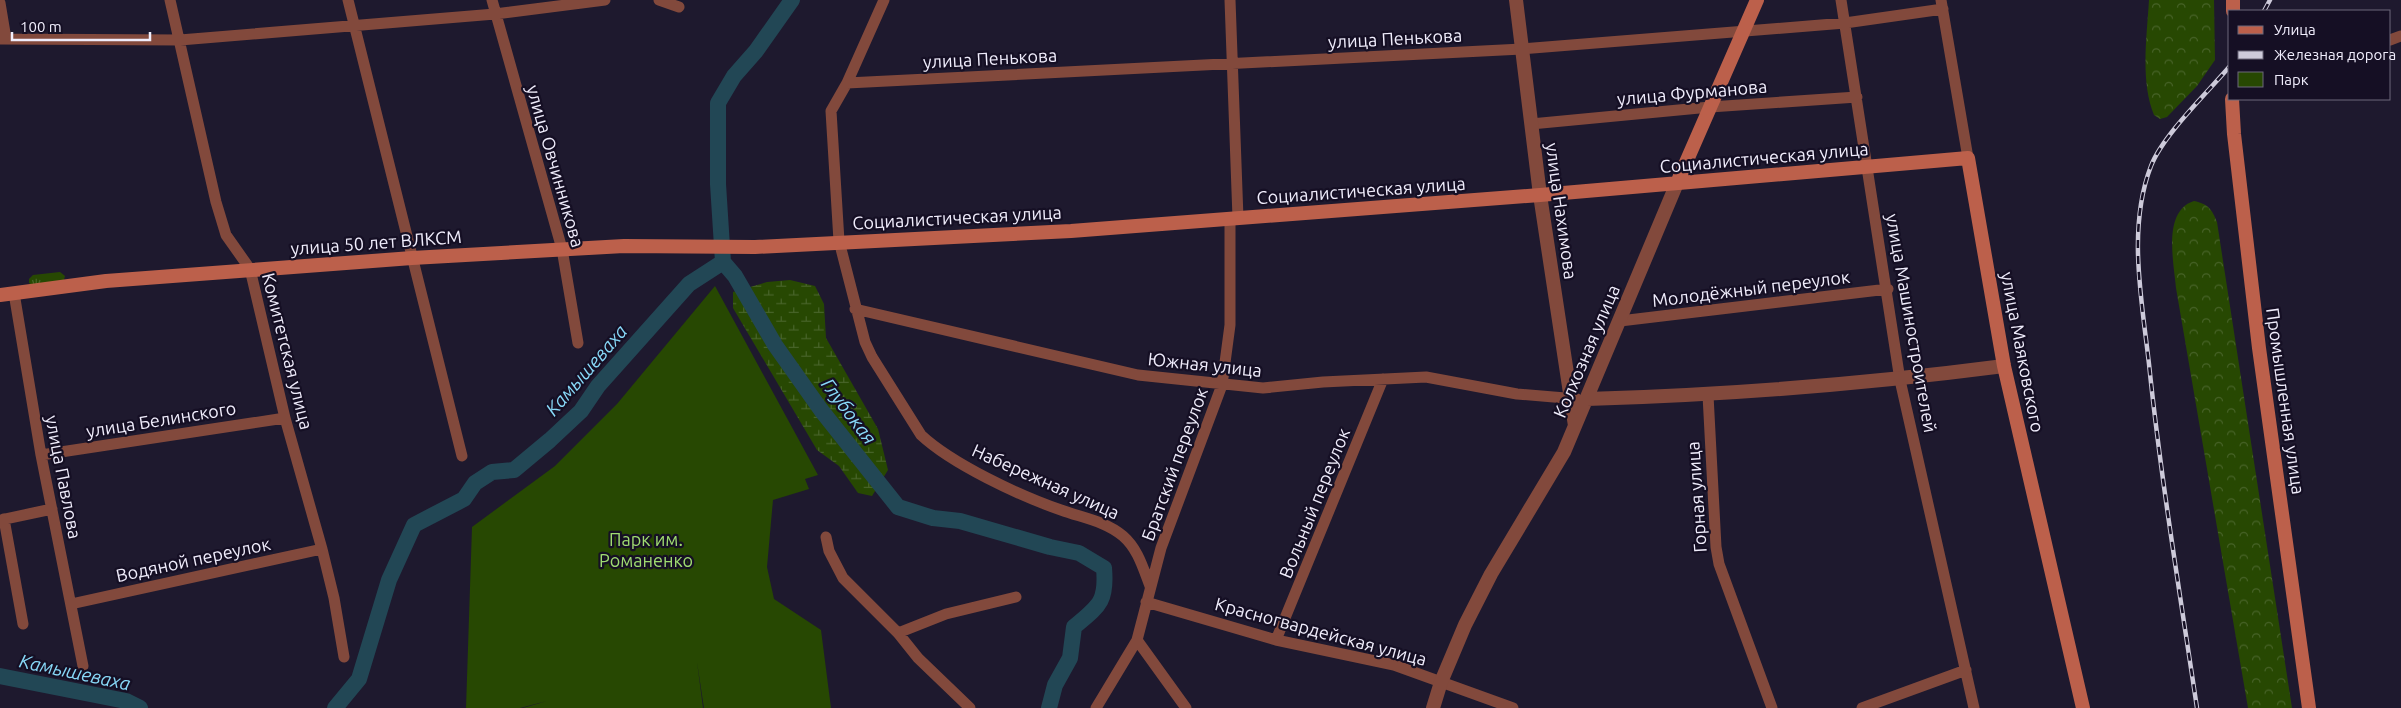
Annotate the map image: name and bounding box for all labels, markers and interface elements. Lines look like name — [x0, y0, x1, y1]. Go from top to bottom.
scale bar — [12, 10, 150, 42]
legend — [2228, 10, 2391, 100]
text: 100 m — [20, 18, 62, 35]
text: Улица — [2274, 21, 2316, 38]
street label: улица Пенькова — [1327, 25, 1463, 51]
street label: улица Пенькова — [922, 45, 1058, 71]
text: Железная дорога — [2274, 46, 2396, 63]
text: Парк — [2274, 71, 2309, 88]
street label: улица Фурманова — [1616, 75, 1768, 109]
street label: улица Овчинникова — [523, 83, 589, 249]
street label: Социалистическая улица — [1659, 138, 1869, 176]
street label: улица Нахимова — [1543, 141, 1581, 281]
street label: Социалистическая улица — [1256, 173, 1466, 207]
street label: Социалистическая улица — [852, 202, 1062, 232]
street label: улица Машиностроителей — [1883, 212, 1941, 434]
street label: улица 50 лет ВЛКСМ — [290, 226, 462, 258]
street label: Молодёжный переулок — [1651, 266, 1851, 310]
street label: улица Маяковского — [1998, 270, 2048, 434]
street label: Комитетская улица — [259, 271, 317, 431]
street label: Колхозная улица — [1549, 281, 1623, 421]
street label: Промышленная улица — [2263, 306, 2309, 496]
water label: Камышеваха — [541, 320, 631, 420]
street label: Южная улица — [1147, 348, 1263, 380]
water label: Глубокая — [817, 374, 881, 448]
street label: Братский переулок — [1137, 385, 1211, 543]
street label: улица Белинского — [85, 397, 237, 441]
street label: улица Павлова — [42, 414, 86, 540]
street label: Вольный переулок — [1275, 425, 1353, 581]
street label: Набережная улица — [969, 440, 1123, 522]
street label: Горная улица — [1682, 441, 1710, 553]
park label: Парк им. Романенко — [599, 529, 693, 570]
street label: Водяной переулок — [114, 533, 272, 585]
street label: Красногвардейская улица — [1213, 593, 1429, 669]
water label: Камышеваха — [18, 650, 132, 694]

